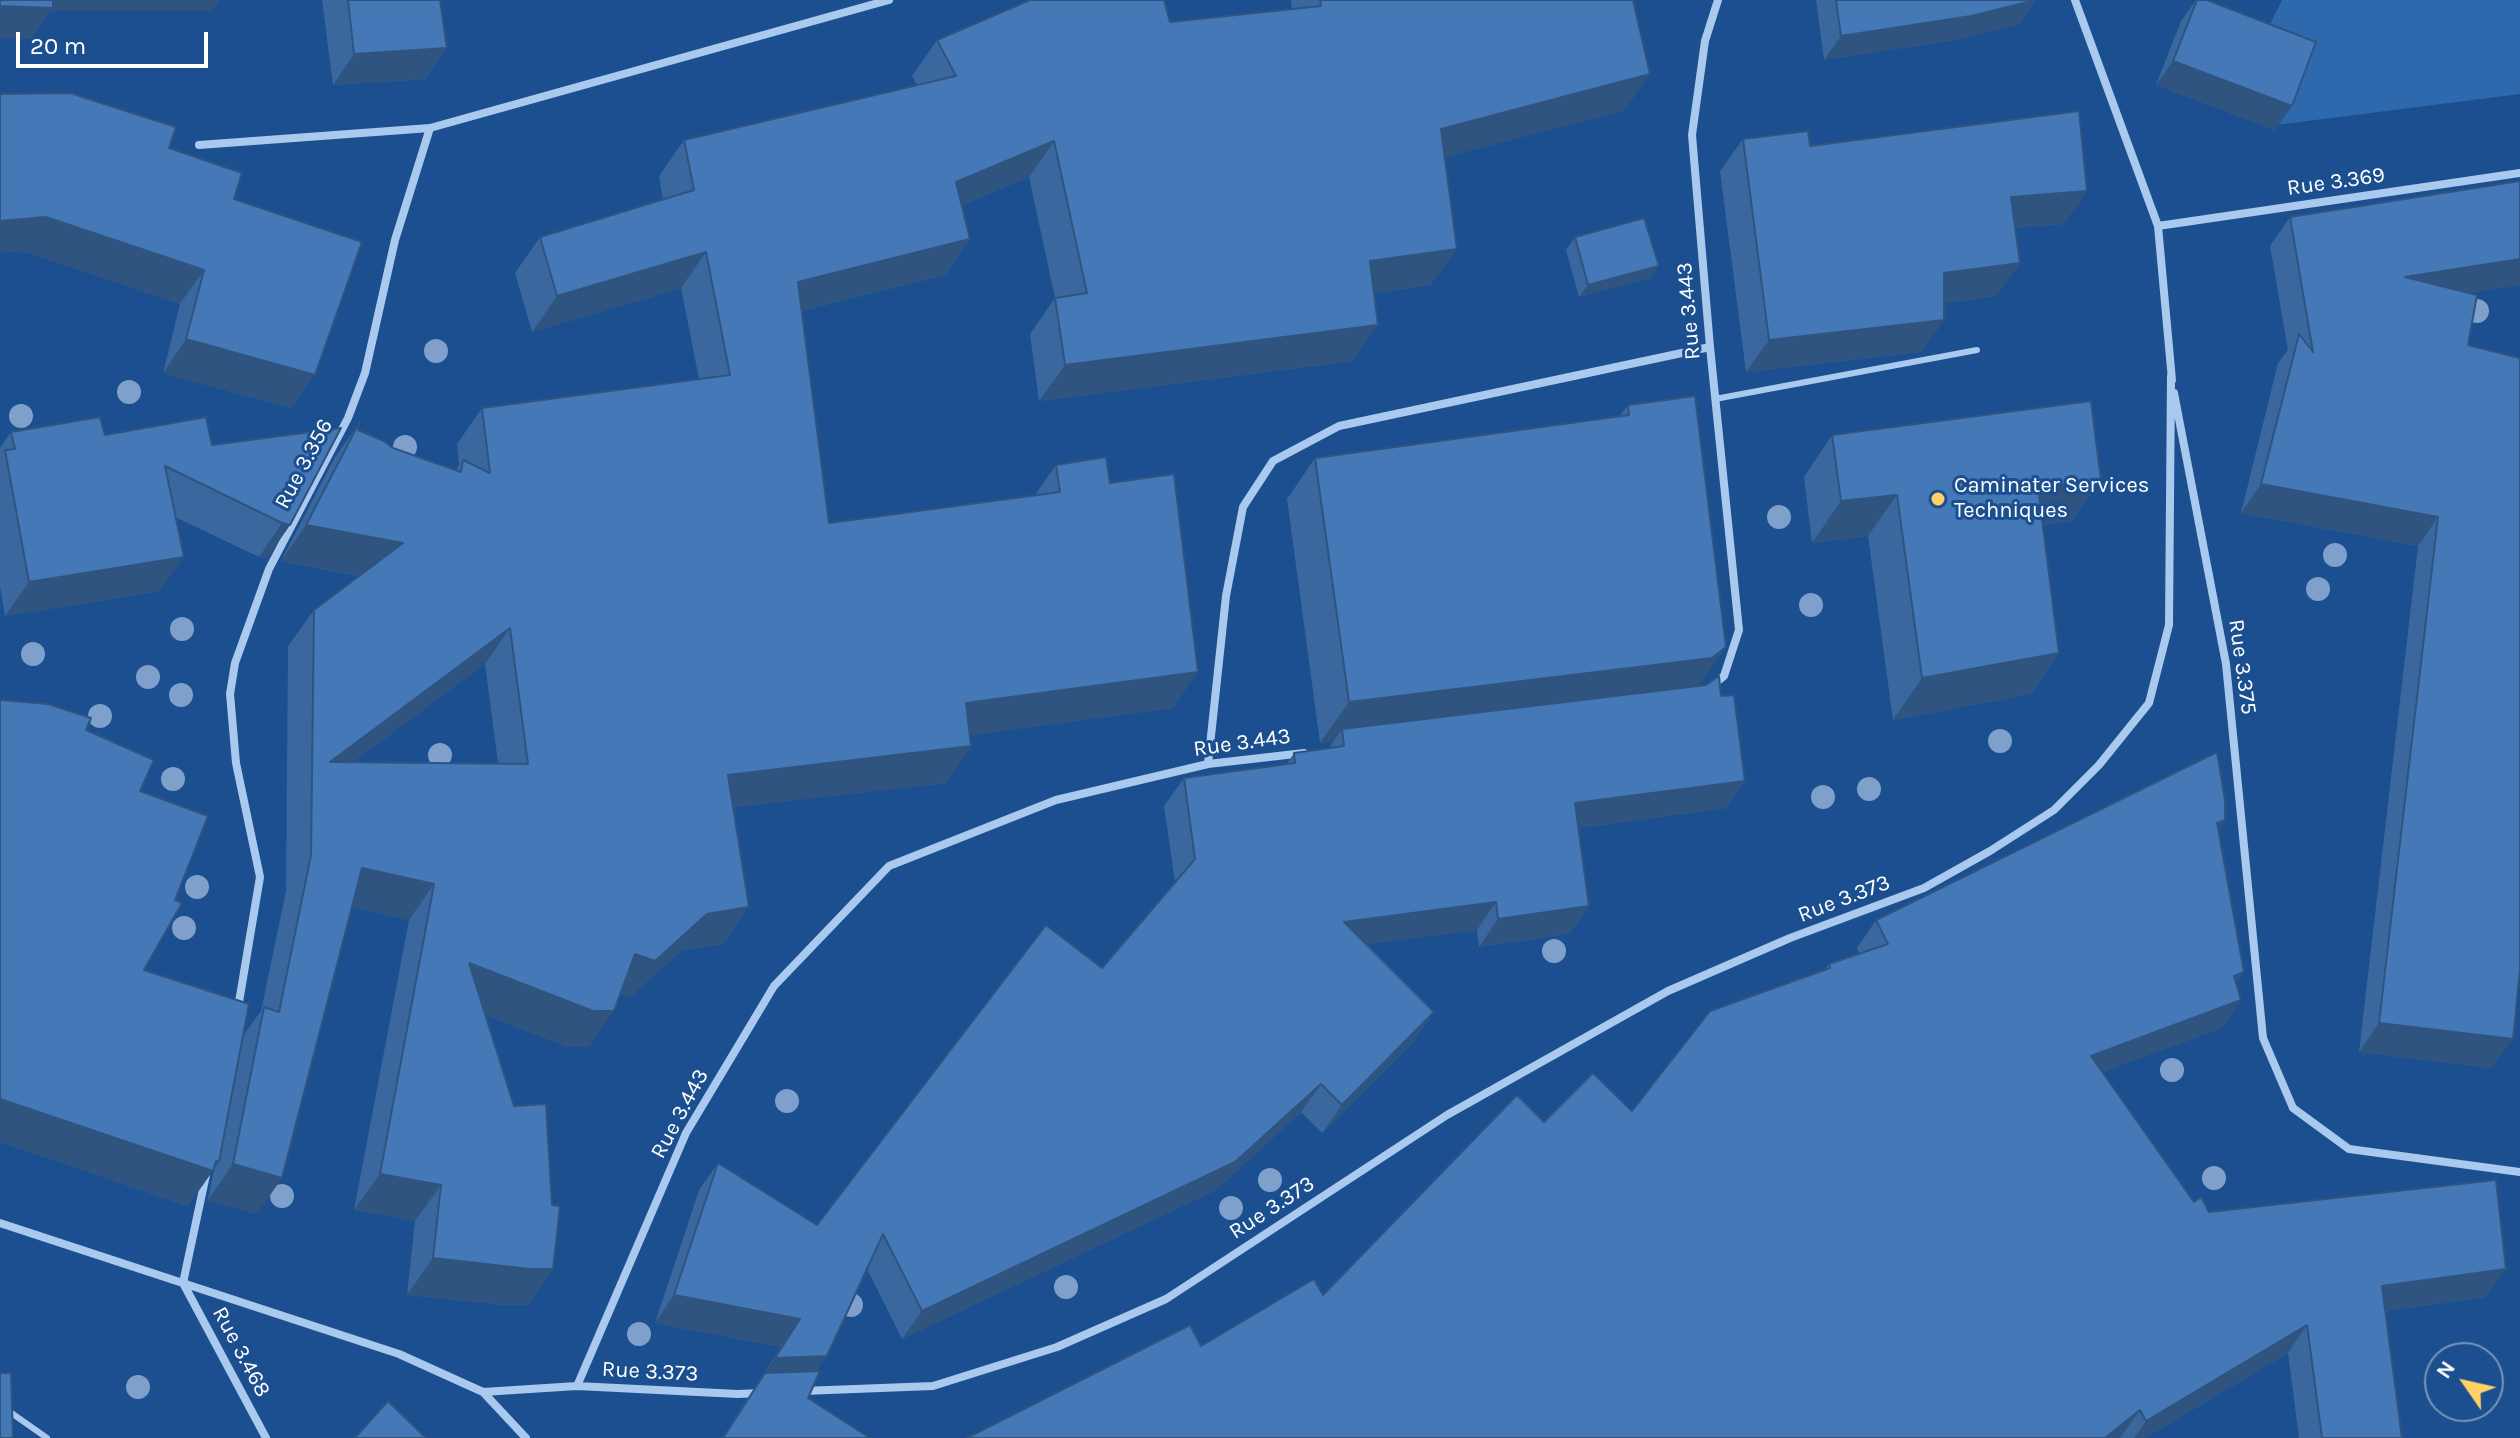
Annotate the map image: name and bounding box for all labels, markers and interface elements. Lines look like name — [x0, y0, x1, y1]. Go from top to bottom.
scale bar — [20, 16, 212, 66]
text: 20 m — [30, 32, 86, 60]
street label: Rue 3.369 — [2285, 162, 2387, 202]
street label: Rue 3.443 — [1672, 261, 1706, 361]
street label: Rue 3.356 — [269, 414, 339, 514]
place label: Caminater Services Techniques — [1954, 473, 2149, 524]
marker: Caminater Services Techniques — [1929, 490, 1947, 508]
street label: Rue 3.375 — [2222, 618, 2262, 716]
street label: Rue 3.443 — [1192, 723, 1292, 763]
street label: Rue 3.373 — [1794, 869, 1894, 929]
street label: Rue 3.443 — [645, 1065, 715, 1163]
street label: Rue 3.373 — [1224, 1171, 1320, 1245]
street label: Rue 3.468 — [206, 1302, 276, 1402]
north arrow — [2424, 1342, 2504, 1422]
street label: Rue 3.373 — [601, 1356, 699, 1388]
text: N — [2431, 1356, 2461, 1384]

